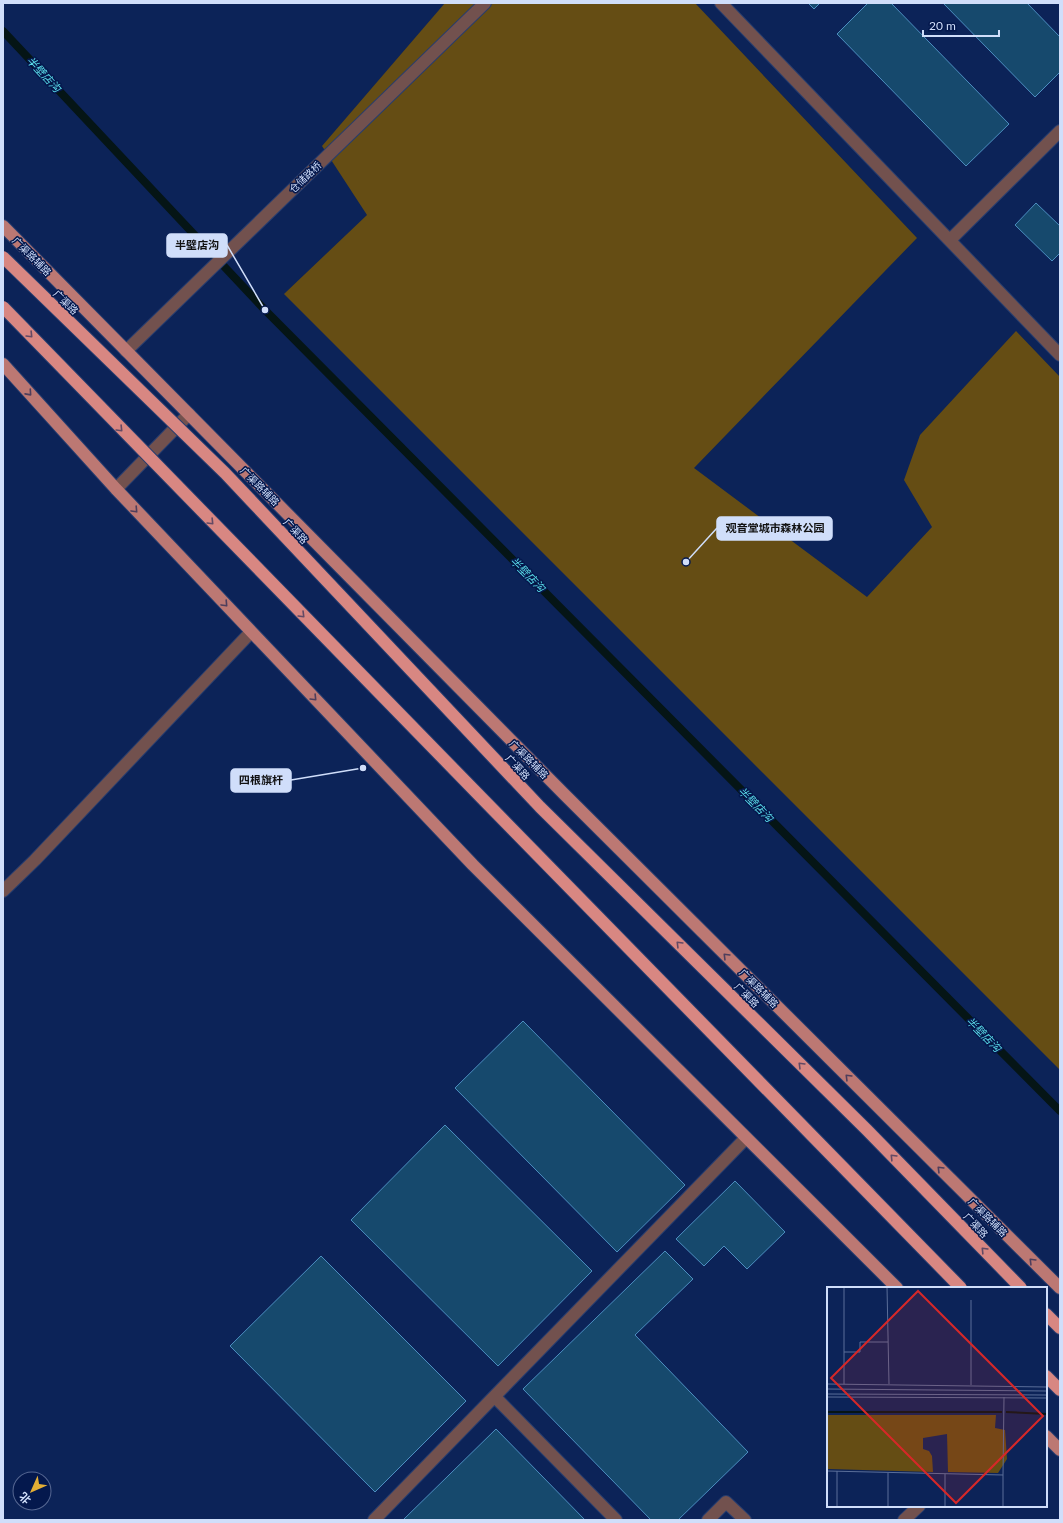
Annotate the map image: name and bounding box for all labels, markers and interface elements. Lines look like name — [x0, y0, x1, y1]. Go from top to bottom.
scale bar — [923, 12, 999, 38]
text: 20 m — [929, 18, 956, 33]
water label: 半壁店沟 — [24, 53, 64, 95]
street label: 仓储路桥 — [286, 159, 324, 195]
street label: 广渠路辅路 — [10, 234, 54, 278]
callout: 半壁店沟 — [167, 234, 227, 257]
text: 半壁店沟 — [175, 238, 219, 251]
street label: 广渠路 — [51, 287, 81, 317]
one-way arrow — [25, 330, 33, 338]
one-way arrow — [24, 388, 32, 396]
one-way arrow — [116, 424, 123, 432]
street label: 广渠路辅路 — [238, 464, 282, 508]
one-way arrow — [131, 505, 138, 513]
street label: 广渠路 — [281, 516, 311, 546]
one-way arrow — [206, 517, 214, 525]
callout: 观音堂城市森林公园 — [717, 517, 832, 540]
text: 观音堂城市森林公园 — [726, 521, 825, 534]
water label: 半壁店沟 — [508, 554, 549, 595]
one-way arrow — [220, 599, 228, 607]
one-way arrow — [297, 610, 305, 618]
one-way arrow — [310, 693, 317, 701]
street label: 广渠路辅路 — [507, 737, 551, 781]
street label: 广渠路 — [503, 752, 533, 782]
callout: 四根旗杆 — [231, 769, 291, 792]
text: 四根旗杆 — [239, 773, 283, 786]
water label: 半壁店沟 — [736, 784, 777, 825]
one-way arrow — [676, 941, 684, 949]
one-way arrow — [723, 953, 731, 961]
street label: 广渠路辅路 — [737, 966, 781, 1010]
street label: 广渠路 — [732, 980, 762, 1010]
water label: 半壁店沟 — [964, 1014, 1005, 1055]
one-way arrow — [798, 1062, 806, 1070]
one-way arrow — [845, 1074, 853, 1082]
one-way arrow — [890, 1154, 898, 1162]
one-way arrow — [937, 1166, 945, 1174]
street label: 广渠路辅路 — [966, 1195, 1010, 1239]
street label: 广渠路 — [961, 1210, 991, 1240]
one-way arrow — [981, 1247, 989, 1255]
one-way arrow — [1029, 1258, 1037, 1266]
inset map — [827, 1287, 1047, 1507]
north arrow — [12, 1471, 52, 1511]
text: 北 — [16, 1490, 33, 1507]

